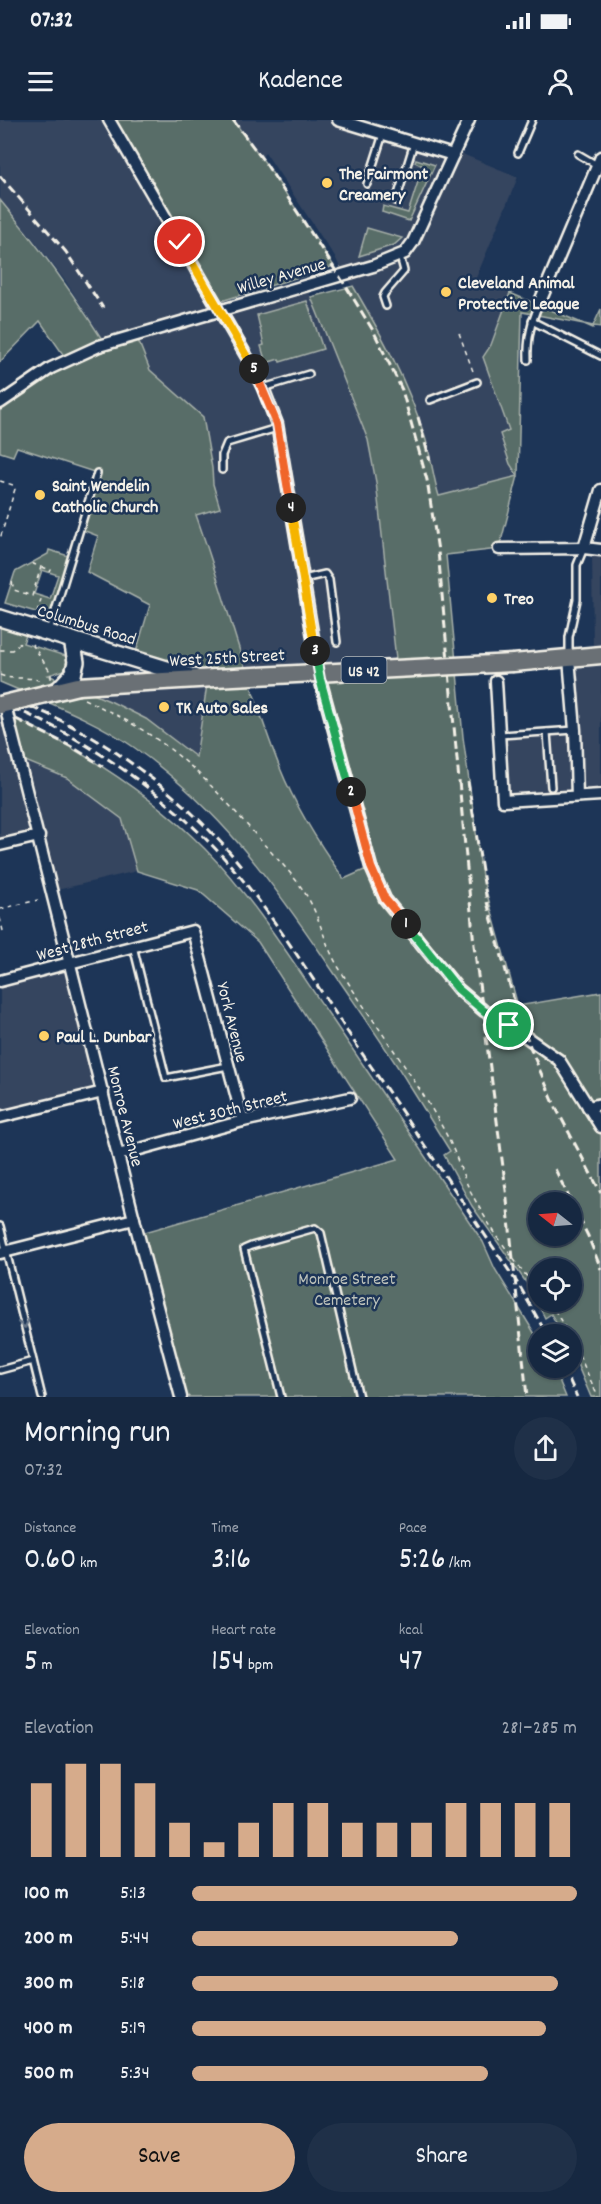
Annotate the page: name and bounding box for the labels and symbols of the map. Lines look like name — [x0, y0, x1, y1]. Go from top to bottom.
place label: The Fairmont Creamery — [339, 163, 429, 209]
marker: The Fairmont Creamery — [320, 176, 334, 190]
pin — [154, 216, 205, 267]
street label: Willey Avenue — [235, 253, 329, 302]
place label: Cleveland Animal Protective League — [458, 272, 580, 318]
marker: Cleveland Animal Protective League — [439, 285, 453, 299]
pin: 5 — [239, 354, 269, 384]
place label: Saint Wendelin Catholic Church — [52, 475, 158, 521]
marker: Saint Wendelin Catholic Church — [33, 488, 47, 502]
pin: 4 — [276, 493, 306, 523]
place label: Treo — [504, 588, 534, 613]
marker: Treo — [485, 591, 499, 605]
street label: Columbus Road — [34, 599, 139, 653]
pin: 3 — [300, 636, 330, 666]
street label: West 25th Street — [169, 644, 286, 675]
road number: US 42 — [342, 657, 386, 683]
place label: TK Auto Sales — [176, 697, 269, 722]
marker: TK Auto Sales — [157, 700, 171, 714]
pin: 2 — [336, 777, 366, 807]
pin: 1 — [391, 909, 421, 939]
street label: West 28th Street — [34, 915, 151, 969]
street label: York Avenue — [209, 980, 253, 1065]
pin — [483, 999, 534, 1050]
place label: Paul L. Dunbar — [56, 1026, 152, 1051]
marker: Paul L. Dunbar — [37, 1029, 51, 1043]
street label: Monroe Avenue — [99, 1064, 148, 1170]
street label: West 30th Street — [171, 1085, 291, 1138]
north arrow — [528, 1192, 582, 1246]
park label: Monroe Street Cemetery — [298, 1268, 396, 1314]
one-way arrow — [16, 1318, 29, 1328]

